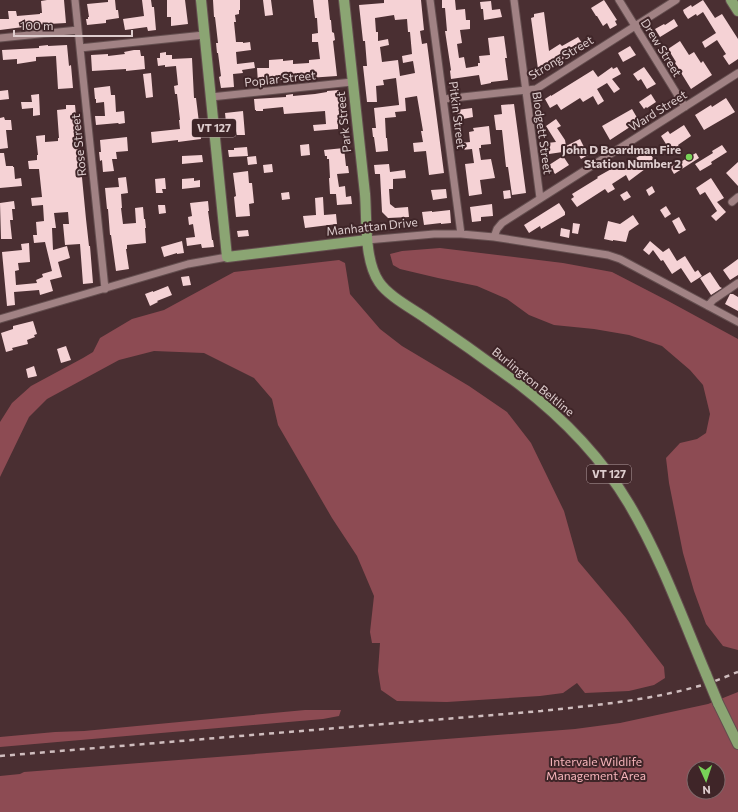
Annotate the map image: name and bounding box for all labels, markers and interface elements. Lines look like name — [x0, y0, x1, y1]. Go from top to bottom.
scale bar — [14, 12, 132, 38]
street label: Drew Street — [639, 16, 685, 79]
text: 100 m — [20, 18, 54, 32]
street label: Strong Street — [526, 32, 596, 82]
street label: Poplar Street — [243, 67, 316, 89]
street label: Pitkin Street — [447, 80, 469, 150]
street label: Ward Street — [626, 87, 689, 133]
street label: Park Street — [333, 91, 353, 153]
street label: Blodgett Street — [530, 91, 556, 175]
street label: Rose Street — [68, 113, 88, 177]
road number: VT 127 — [192, 119, 236, 137]
place label: John D Boardman Fire Station Number 2 — [562, 142, 681, 170]
marker: John D Boardman Fire Station Number 2 — [684, 152, 694, 162]
street label: Manhattan Drive — [325, 214, 418, 238]
street label: Burlington Beltline — [490, 344, 577, 419]
road number: VT 127 — [587, 465, 631, 483]
park label: Intervale Wildlife Management Area — [546, 754, 646, 782]
north arrow — [686, 760, 726, 800]
text: N — [702, 784, 711, 797]

